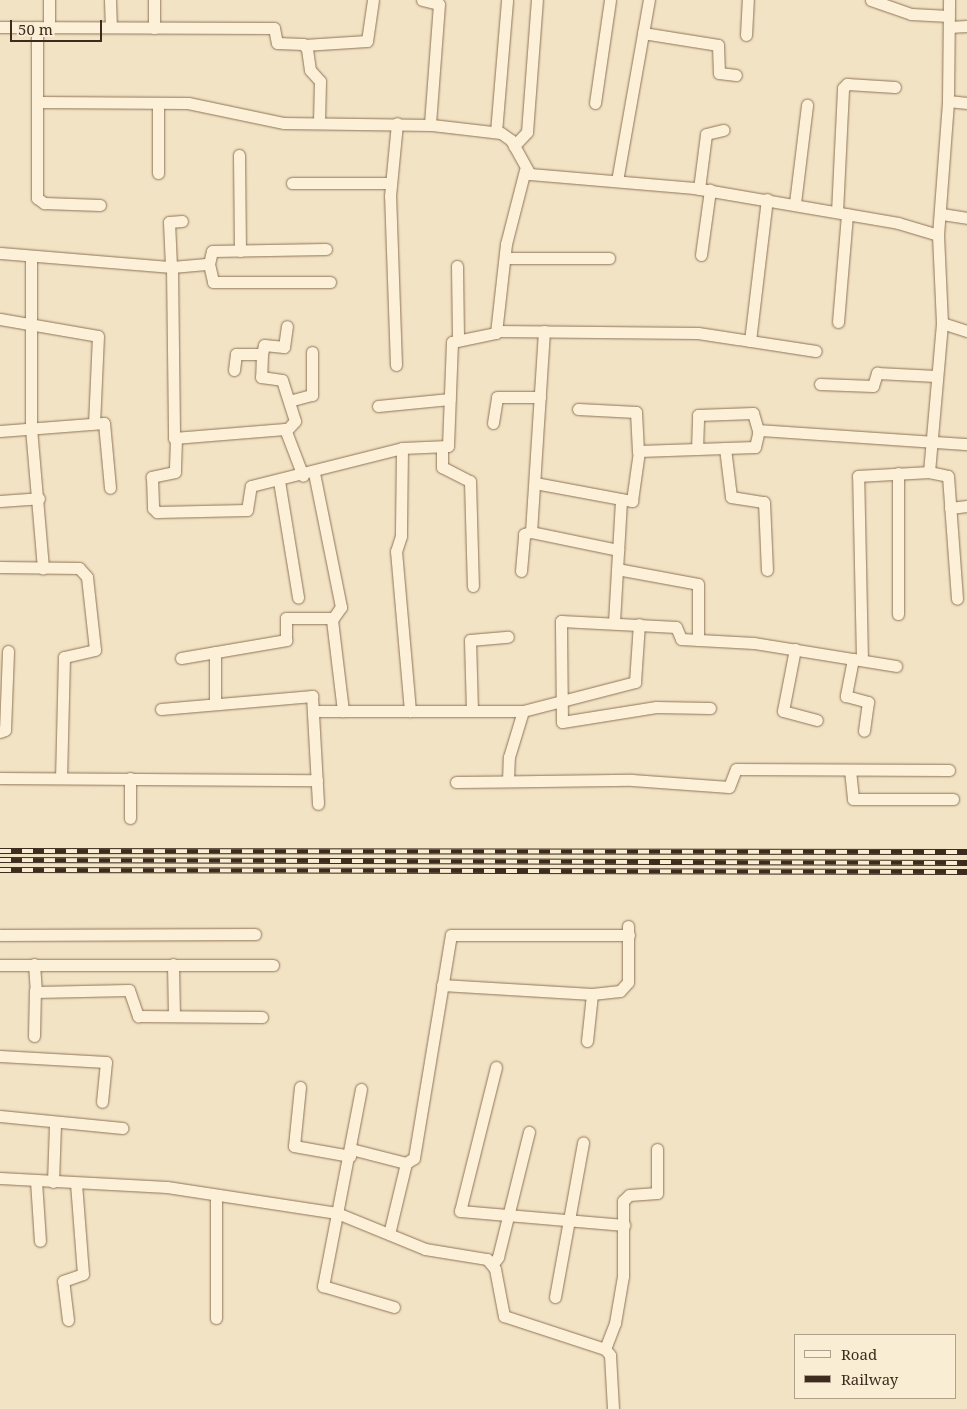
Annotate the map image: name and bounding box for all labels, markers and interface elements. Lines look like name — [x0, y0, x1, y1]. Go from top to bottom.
scale bar — [12, 10, 105, 42]
text: 50 m — [18, 19, 53, 39]
legend — [794, 1334, 957, 1399]
text: Road — [841, 1344, 877, 1364]
text: Railway — [841, 1369, 898, 1389]

